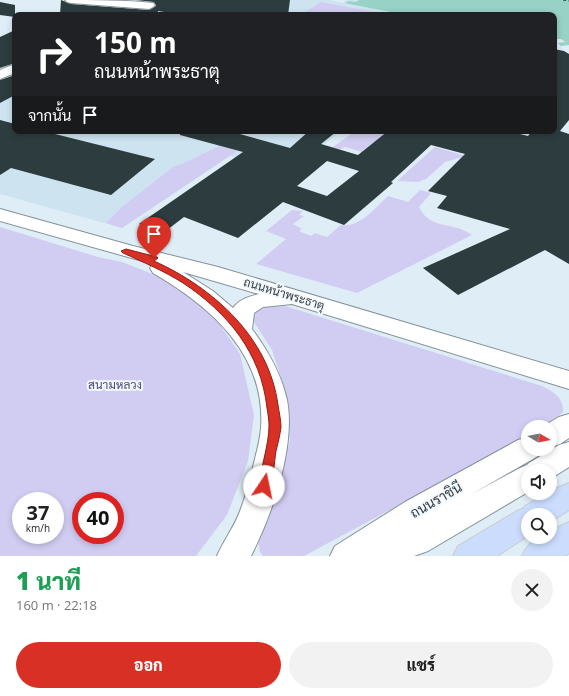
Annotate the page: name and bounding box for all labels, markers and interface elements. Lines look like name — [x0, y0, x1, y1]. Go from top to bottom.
text: 150 m — [94, 23, 177, 61]
icon: right — [28, 28, 80, 80]
text: ถนนหน้าพระธาตุ — [94, 59, 220, 83]
icon: arrive — [79, 104, 101, 126]
text: จากนั้น — [28, 105, 71, 125]
pin — [137, 217, 171, 258]
icon: arrive — [143, 223, 165, 245]
street label: ถนนหน้าพระธาตุ — [241, 273, 327, 315]
park label: สนามหลวง — [88, 376, 142, 393]
north arrow — [521, 420, 557, 456]
map controls — [521, 420, 557, 544]
button: sound — [521, 464, 557, 500]
position arrow — [243, 465, 285, 507]
street label: ถนนราชินี — [406, 477, 465, 522]
speed limit sign: 40 — [72, 492, 124, 544]
text: 37 — [27, 499, 49, 526]
button: search — [521, 508, 557, 544]
text: km/h — [26, 521, 50, 535]
text: 1 นาที — [16, 564, 81, 597]
button: close — [511, 569, 553, 611]
text: 160 m · 22:18 — [16, 596, 97, 614]
button: ออก — [16, 642, 281, 688]
button: แชร์ — [289, 642, 553, 688]

